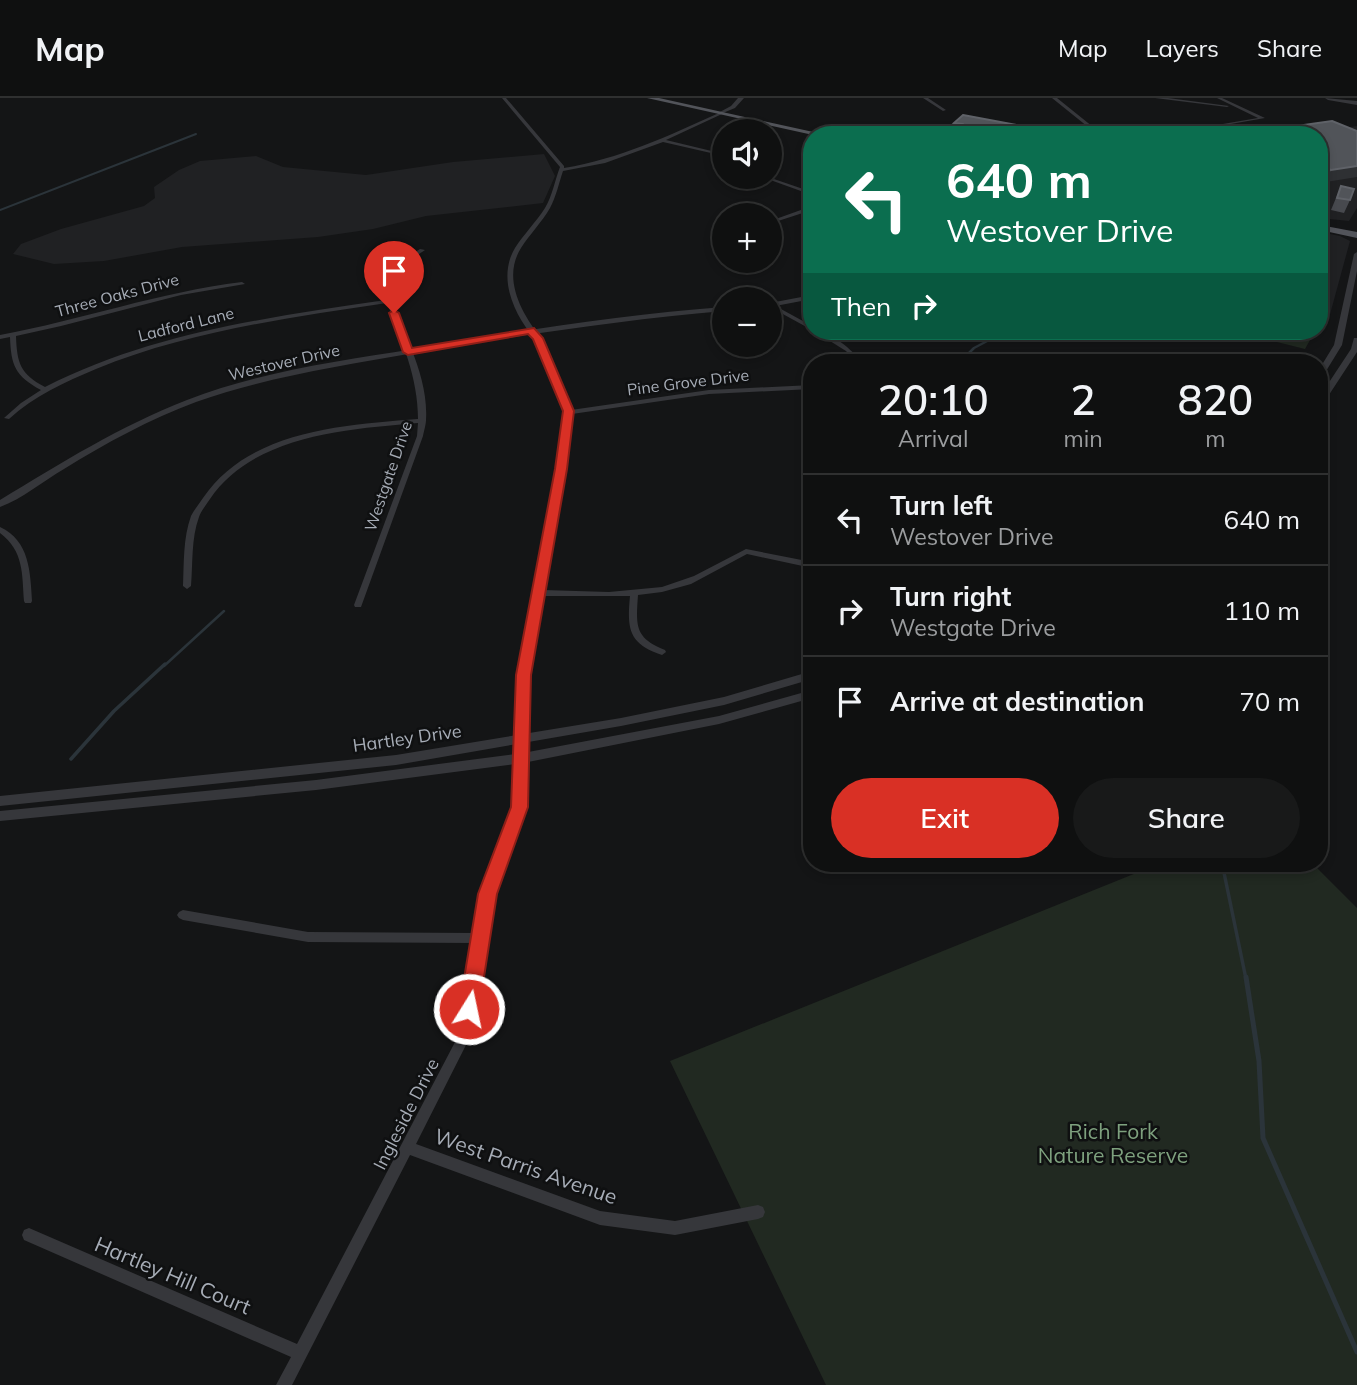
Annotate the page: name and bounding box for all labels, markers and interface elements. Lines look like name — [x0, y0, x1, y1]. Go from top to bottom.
text: Map — [35, 28, 105, 69]
text: Map — [1058, 33, 1107, 63]
text: Layers — [1145, 33, 1219, 63]
text: Share — [1257, 33, 1322, 63]
map controls — [712, 119, 782, 357]
button: sound — [712, 119, 782, 189]
text: 640 m — [946, 149, 1092, 210]
icon: left — [831, 154, 922, 245]
button: + — [712, 203, 782, 273]
text: Westover Drive — [946, 210, 1173, 250]
pin — [364, 241, 424, 313]
icon: arrive — [375, 252, 413, 290]
street label: Three Oaks Drive — [53, 269, 181, 321]
button: − — [712, 287, 782, 357]
icon: right — [905, 287, 943, 325]
text: Then — [831, 290, 891, 323]
street label: Ladford Lane — [136, 302, 236, 346]
street label: Westover Drive — [226, 339, 342, 385]
street label: Pine Grove Drive — [626, 365, 750, 399]
text: 20:10 — [878, 373, 989, 426]
text: 2 — [1070, 373, 1096, 426]
text: 820 — [1178, 373, 1253, 426]
street label: Westgate Drive — [360, 418, 416, 534]
text: Arrival — [898, 424, 968, 453]
text: min — [1063, 424, 1103, 453]
text: m — [1205, 424, 1225, 453]
text: Turn left — [890, 489, 992, 522]
icon: left — [831, 501, 869, 539]
text: 640 m — [1224, 503, 1300, 536]
text: Westover Drive — [890, 522, 1053, 551]
text: Turn right — [890, 580, 1011, 613]
icon: right — [831, 592, 869, 630]
text: 110 m — [1224, 594, 1300, 627]
text: Westgate Drive — [890, 613, 1056, 642]
icon: arrive — [831, 683, 869, 721]
text: Arrive at destination — [890, 685, 1145, 718]
text: 70 m — [1239, 685, 1300, 718]
street label: Hartley Drive — [351, 719, 463, 757]
button: Exit — [831, 778, 1059, 858]
button: Share — [1073, 778, 1300, 858]
position arrow — [432, 972, 506, 1046]
street label: Ingleside Drive — [368, 1054, 444, 1174]
park label: Rich Fork Nature Reserve — [1038, 1118, 1188, 1168]
street label: West Parris Avenue — [431, 1122, 621, 1210]
street label: Hartley Hill Court — [91, 1230, 255, 1320]

